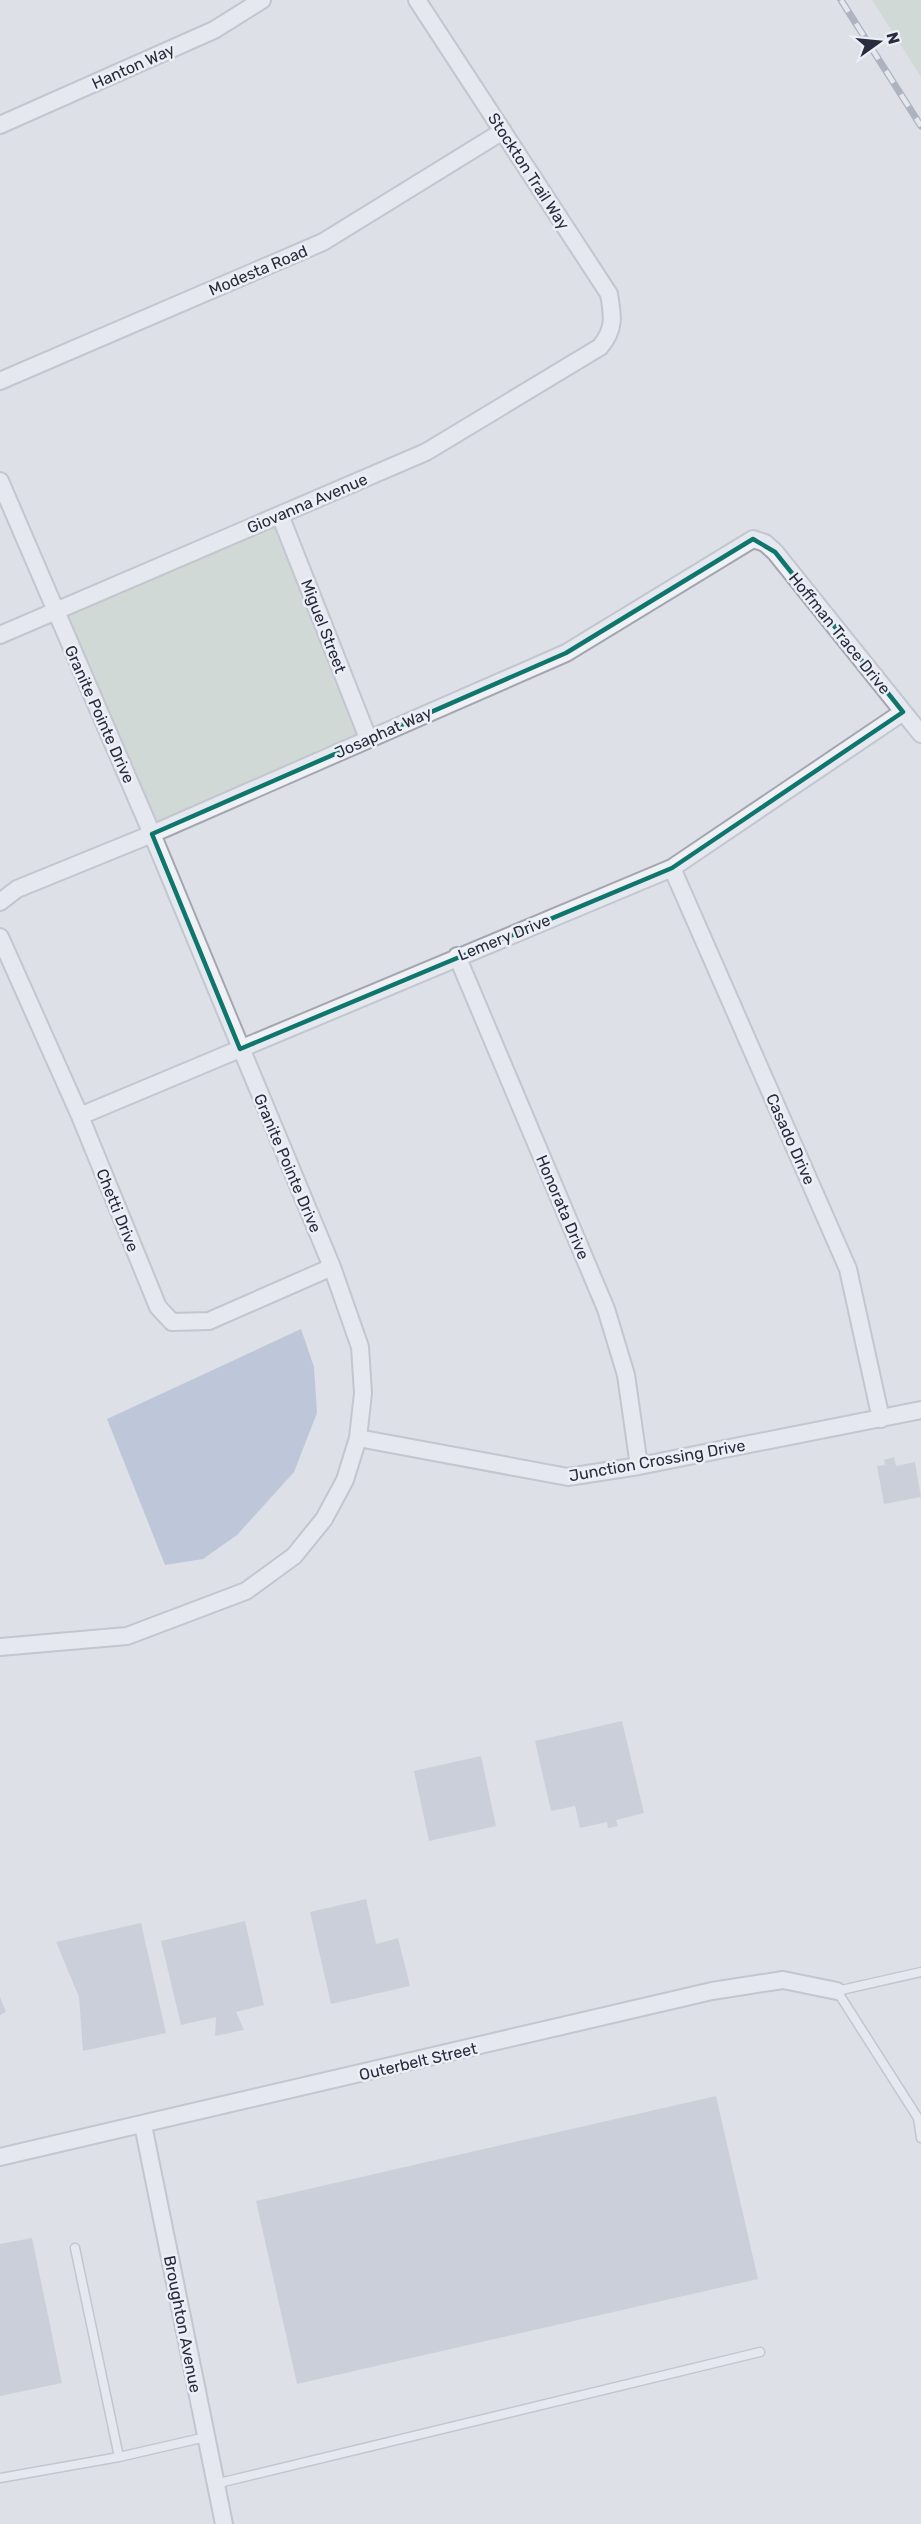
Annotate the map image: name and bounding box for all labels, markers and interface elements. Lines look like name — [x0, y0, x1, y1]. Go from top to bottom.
north arrow — [849, 12, 909, 72]
text: N — [882, 30, 904, 46]
street label: Hanton Way — [89, 40, 178, 93]
street label: Stockton Trail Way — [484, 109, 573, 233]
street label: Modesta Road — [206, 241, 310, 300]
street label: Giovanna Avenue — [244, 470, 370, 537]
street label: Hoffman Trace Drive — [785, 569, 894, 698]
street label: Miguel Street — [297, 577, 350, 676]
street label: Granite Pointe Drive — [61, 642, 139, 786]
street label: Josaphat Way — [332, 703, 435, 762]
street label: Lemery Drive — [455, 910, 553, 965]
street label: Granite Pointe Drive — [250, 1091, 325, 1235]
street label: Casado Drive — [762, 1091, 819, 1188]
street label: Honorata Drive — [532, 1152, 593, 1262]
street label: Chetti Drive — [92, 1166, 143, 1255]
street label: Junction Crossing Drive — [567, 1436, 747, 1485]
street label: Outerbelt Street — [357, 2039, 479, 2084]
street label: Broughton Avenue — [160, 2254, 205, 2394]

